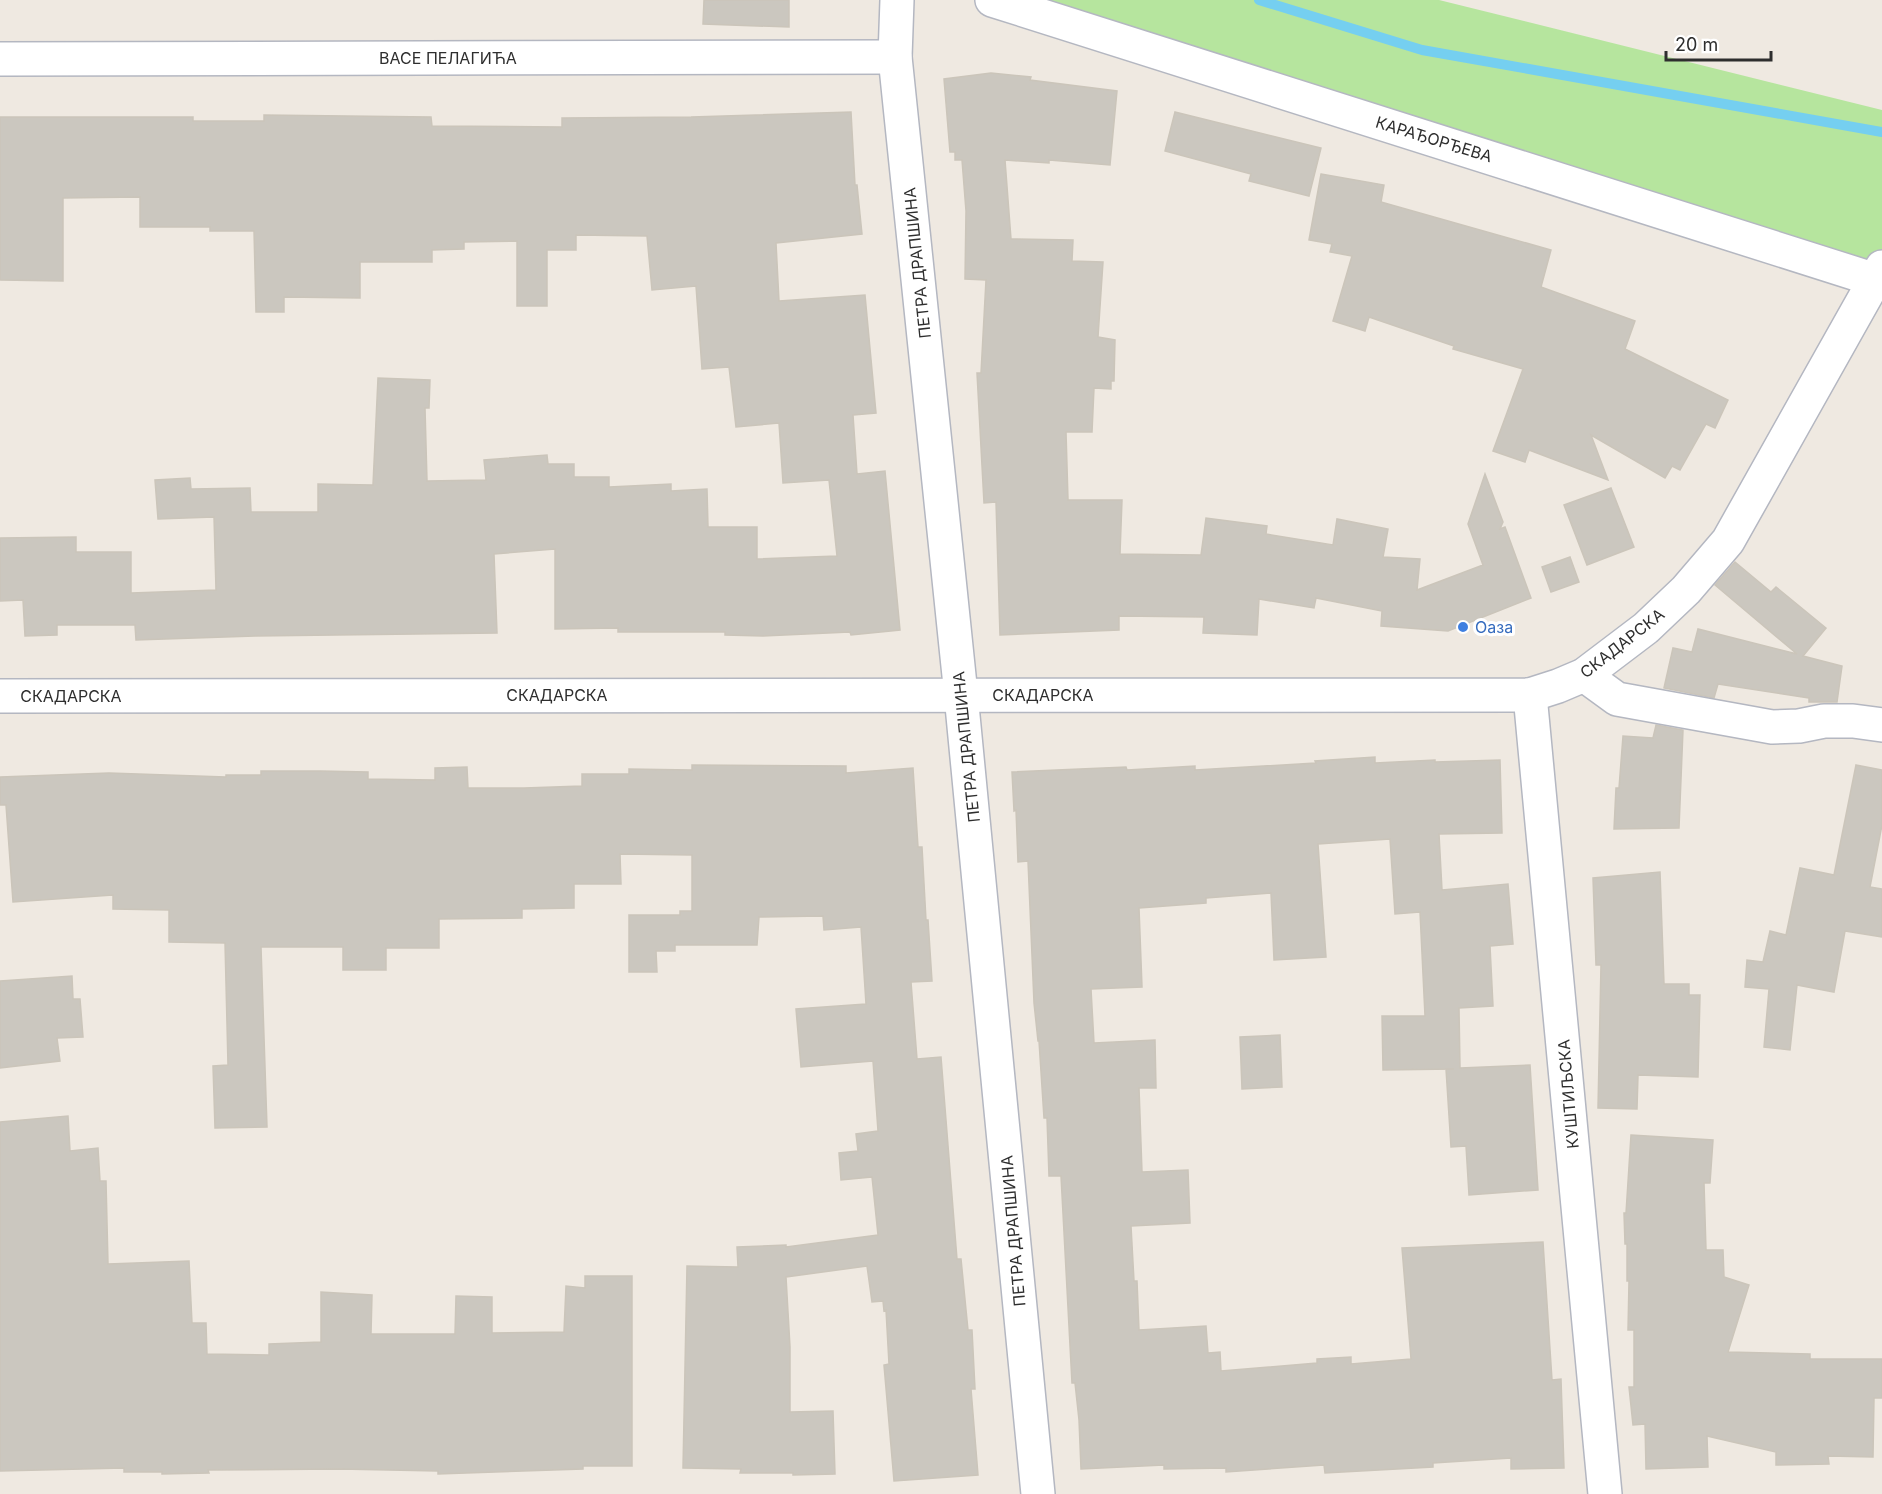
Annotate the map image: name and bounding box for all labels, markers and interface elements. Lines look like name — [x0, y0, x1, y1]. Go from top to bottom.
scale bar — [1666, 24, 1771, 62]
text: 20 m — [1675, 34, 1718, 55]
street label: ВАСЕ ПЕЛАГИЋА — [379, 48, 517, 68]
street label: КАРАЂОРЂЕВА — [1373, 112, 1495, 166]
street label: ПЕТРА ДРАПШИНА — [899, 186, 935, 340]
street label: СКАДАРСКА — [1576, 604, 1668, 682]
place label: Оаза — [1475, 617, 1513, 637]
marker: Оаза — [1456, 620, 1470, 634]
street label: ПЕТРА ДРАПШИНА — [948, 670, 984, 824]
street label: СКАДАРСКА — [506, 685, 608, 705]
street label: СКАДАРСКА — [992, 685, 1094, 705]
street label: СКАДАРСКА — [20, 686, 122, 706]
street label: КУШТИЉСКА — [1553, 1038, 1583, 1150]
street label: ПЕТРА ДРАПШИНА — [996, 1155, 1030, 1307]

